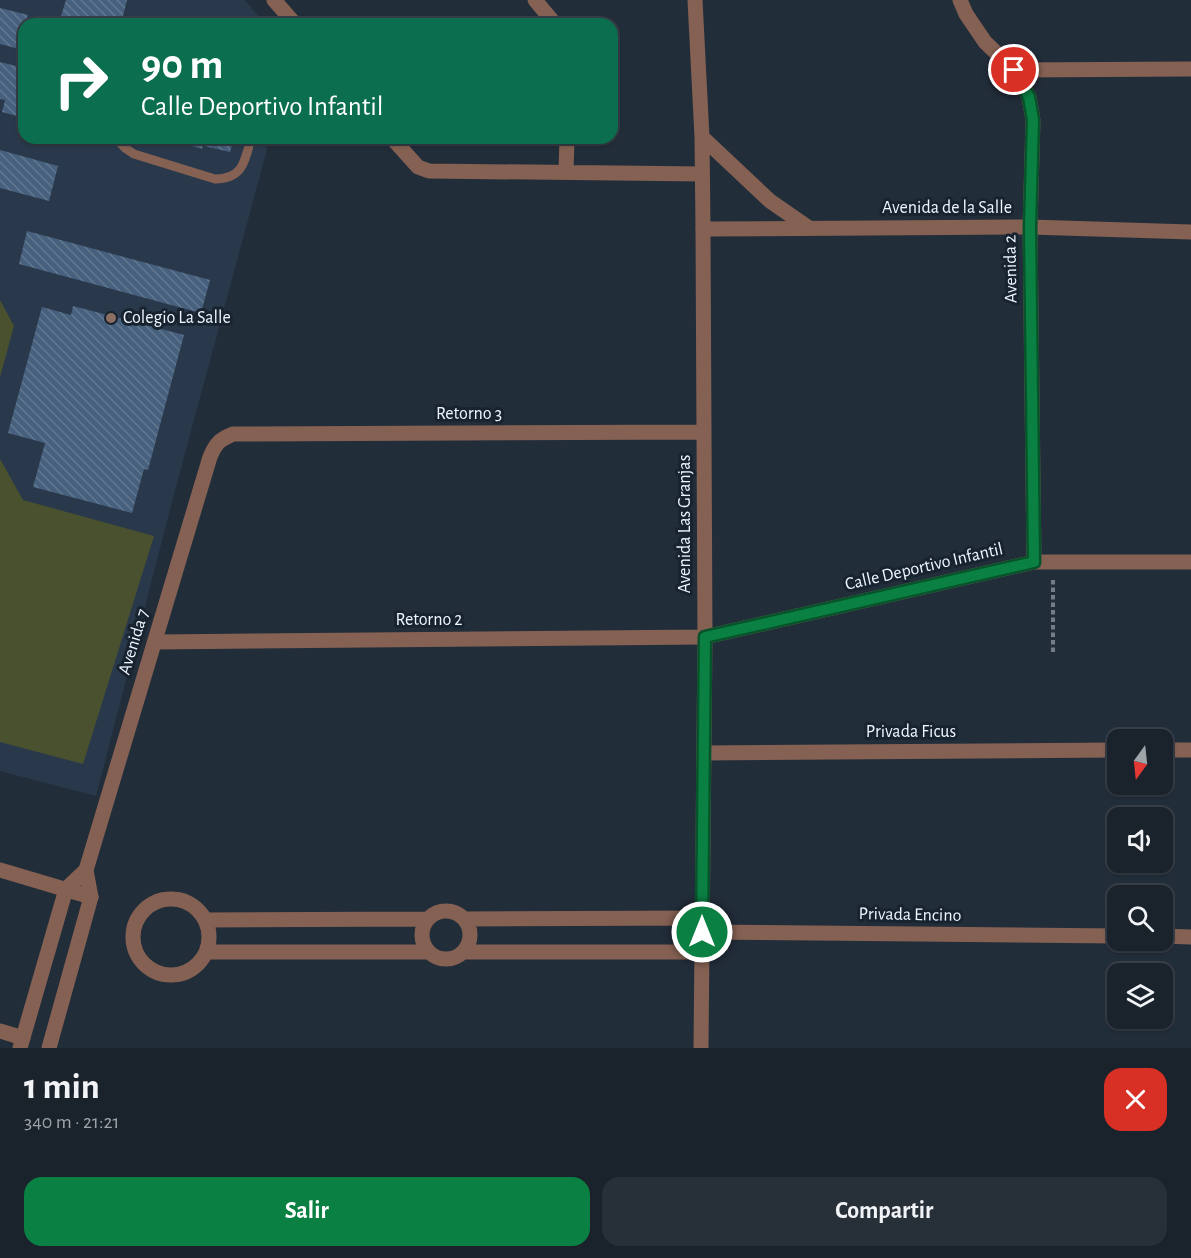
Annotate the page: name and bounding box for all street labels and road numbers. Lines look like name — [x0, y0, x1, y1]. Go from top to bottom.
street label: Avenida de la Salle — [882, 199, 1012, 217]
street label: Avenida 2 — [1001, 235, 1021, 303]
street label: Retorno 3 — [436, 405, 502, 423]
street label: Avenida Las Granjas — [676, 455, 694, 593]
street label: Calle Deportivo Infantil — [843, 540, 1005, 594]
street label: Avenida 7 — [116, 607, 152, 677]
street label: Retorno 2 — [396, 611, 462, 629]
street label: Privada Ficus — [866, 723, 956, 741]
street label: Privada Encino — [858, 905, 962, 925]

